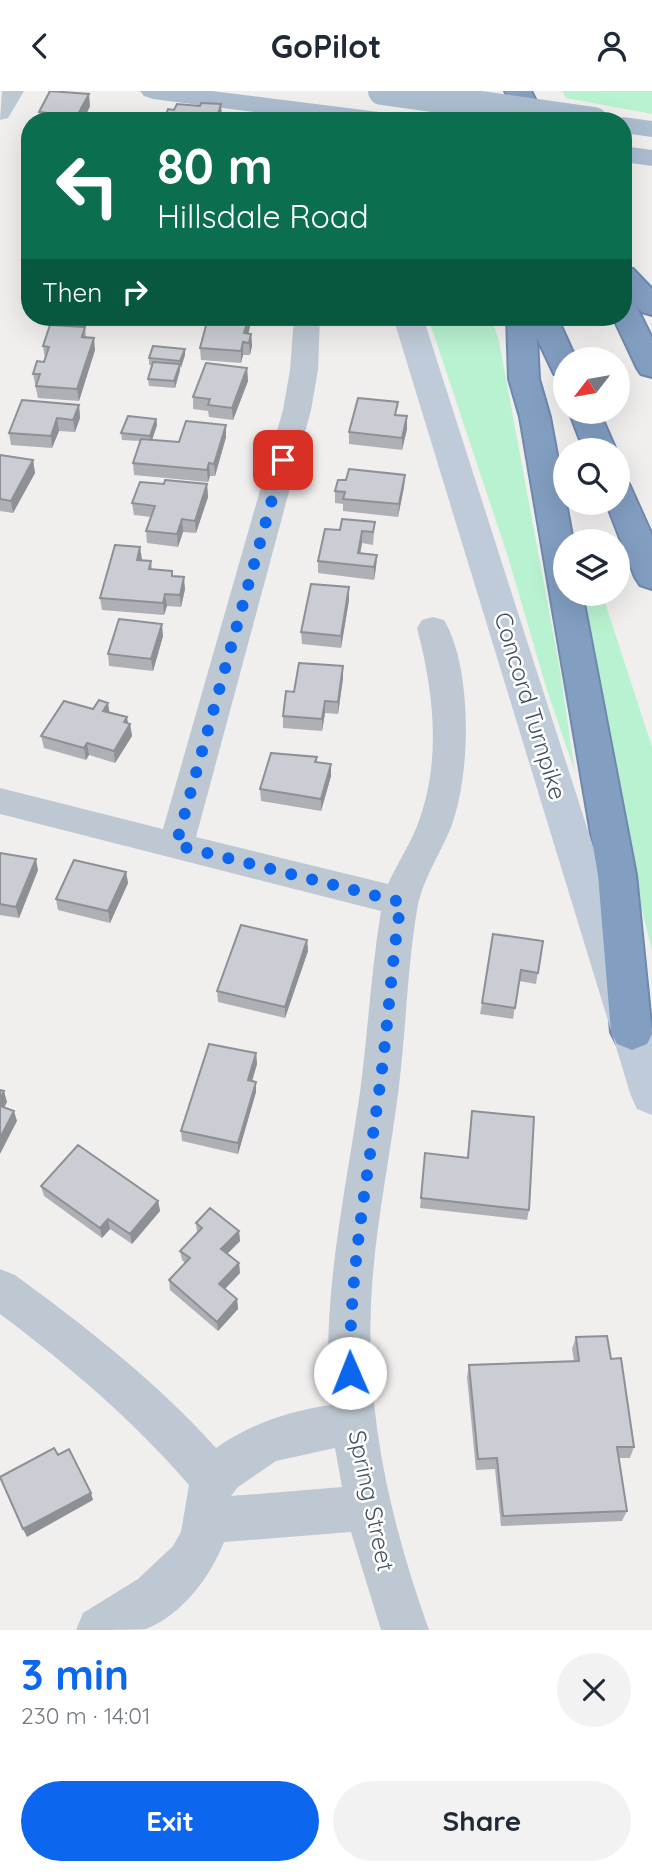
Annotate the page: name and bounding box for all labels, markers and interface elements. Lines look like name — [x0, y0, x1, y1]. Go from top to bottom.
text: GoPilot — [271, 26, 381, 66]
icon: back — [21, 27, 59, 65]
icon: person — [593, 27, 631, 65]
text: 80 m — [157, 135, 273, 196]
icon: left — [42, 140, 133, 231]
text: Hillsdale Road — [157, 196, 369, 236]
icon: right — [116, 273, 154, 311]
text: Then — [42, 276, 102, 309]
north arrow — [553, 347, 630, 423]
map controls — [553, 347, 630, 606]
pin — [253, 430, 313, 490]
button: search — [553, 438, 630, 515]
icon: arrive — [264, 441, 302, 479]
button: layers — [553, 529, 630, 606]
street label: Concord Turnpike — [488, 608, 574, 803]
position arrow — [313, 1336, 387, 1410]
street label: Spring Street — [342, 1428, 402, 1574]
text: 3 min — [21, 1648, 129, 1701]
button: close — [557, 1653, 631, 1727]
text: 230 m · 14:01 — [21, 1701, 151, 1730]
button: Exit — [21, 1781, 319, 1861]
button: Share — [333, 1781, 631, 1861]

